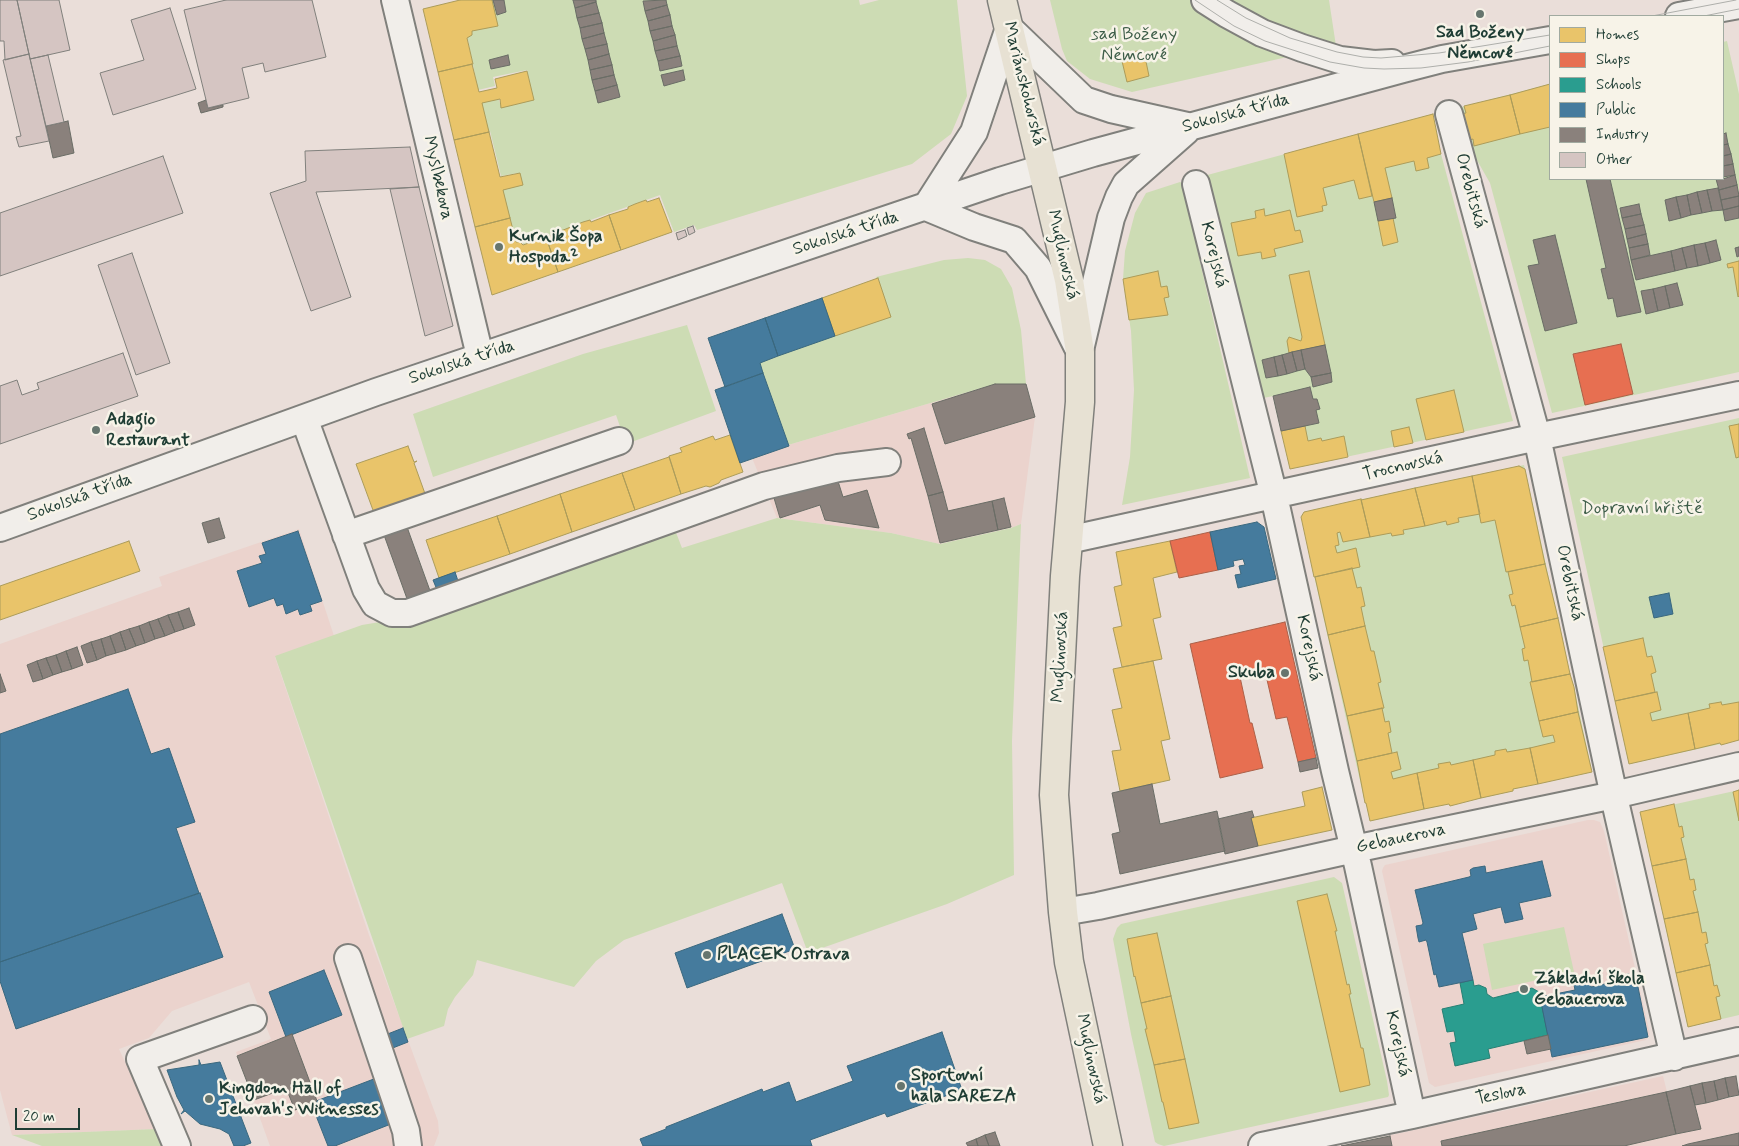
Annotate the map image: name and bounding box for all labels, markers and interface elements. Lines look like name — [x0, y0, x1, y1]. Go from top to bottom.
marker: Sad Boženy Němcové — [1474, 8, 1486, 20]
legend — [1549, 15, 1724, 180]
street label: Mariánskohorská — [997, 20, 1049, 148]
place label: Sad Boženy Němcové — [1436, 22, 1524, 64]
park label: sad Boženy Němcové — [1091, 24, 1177, 66]
text: Homes — [1596, 25, 1639, 45]
text: Shops — [1596, 50, 1630, 70]
text: Schools — [1596, 75, 1642, 95]
street label: Sokolská třída — [1180, 89, 1292, 139]
text: Public — [1596, 100, 1636, 120]
text: Industry — [1596, 125, 1649, 145]
street label: Myslbekova — [417, 134, 457, 222]
text: Other — [1596, 150, 1632, 170]
street label: Orebitská — [1450, 151, 1490, 231]
street label: Sokolská třída — [790, 207, 902, 261]
street label: Muglinovská — [1041, 208, 1083, 302]
street label: Korejská — [1194, 220, 1232, 290]
place label: Kurnik Šopa Hospoda² — [509, 226, 603, 268]
marker: Kurnik Šopa Hospoda² — [493, 241, 505, 253]
street label: Sokolská třída — [406, 336, 518, 390]
place label: Adagio Restaurant — [106, 409, 190, 452]
marker: Adagio Restaurant — [90, 424, 102, 436]
street label: Trocnovská — [1361, 447, 1445, 487]
street label: Sokolská třída — [25, 469, 135, 527]
park label: Dopravní hřiště — [1581, 498, 1703, 520]
street label: Orebitská — [1550, 543, 1588, 623]
street label: Muglinovská — [1048, 611, 1074, 703]
street label: Korejská — [1290, 613, 1326, 683]
place label: Skuba — [1228, 662, 1275, 684]
marker: Skuba — [1279, 667, 1291, 679]
street label: Gebauerova — [1354, 819, 1448, 859]
place label: PLACEK Ostrava — [717, 944, 850, 966]
marker: PLACEK Ostrava — [701, 949, 713, 961]
place label: Základní škola Gebauerova — [1534, 968, 1645, 1011]
marker: Základní škola Gebauerova — [1518, 983, 1530, 995]
street label: Korejská — [1379, 1009, 1415, 1079]
street label: Muglinovská — [1070, 1012, 1110, 1106]
place label: Sportovní hala SAREZA — [911, 1065, 1017, 1108]
place label: Kingdom Hall of Jehovah's Witnesses — [219, 1078, 379, 1120]
street label: Teslova — [1474, 1079, 1528, 1111]
marker: Sportovní hala SAREZA — [895, 1080, 907, 1092]
marker: Kingdom Hall of Jehovah's Witnesses — [203, 1093, 215, 1105]
scale bar — [18, 1098, 82, 1130]
text: 20 m — [23, 1107, 55, 1127]

